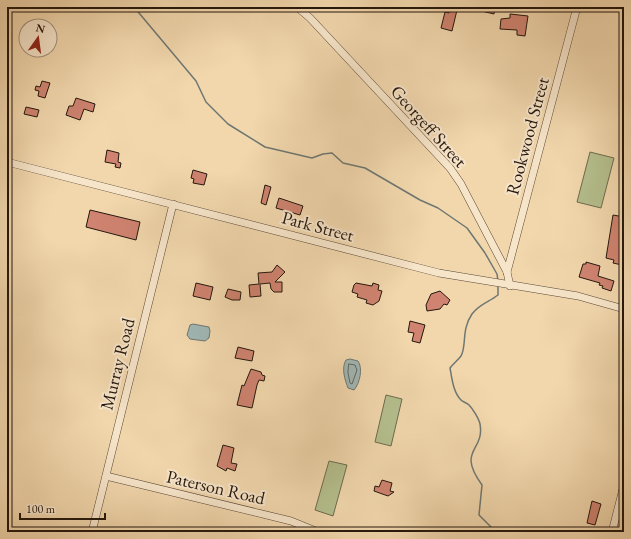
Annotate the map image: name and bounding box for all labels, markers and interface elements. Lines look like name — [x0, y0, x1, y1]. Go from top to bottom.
north arrow — [18, 18, 58, 58]
text: N — [34, 20, 47, 36]
street label: Rookwood Street — [500, 74, 554, 197]
street label: Georgeff Street — [386, 80, 472, 172]
street label: Park Street — [279, 205, 357, 247]
street label: Murray Road — [94, 315, 140, 412]
street label: Paterson Road — [164, 465, 268, 510]
scale bar — [20, 495, 105, 521]
text: 100 m — [26, 501, 56, 517]

